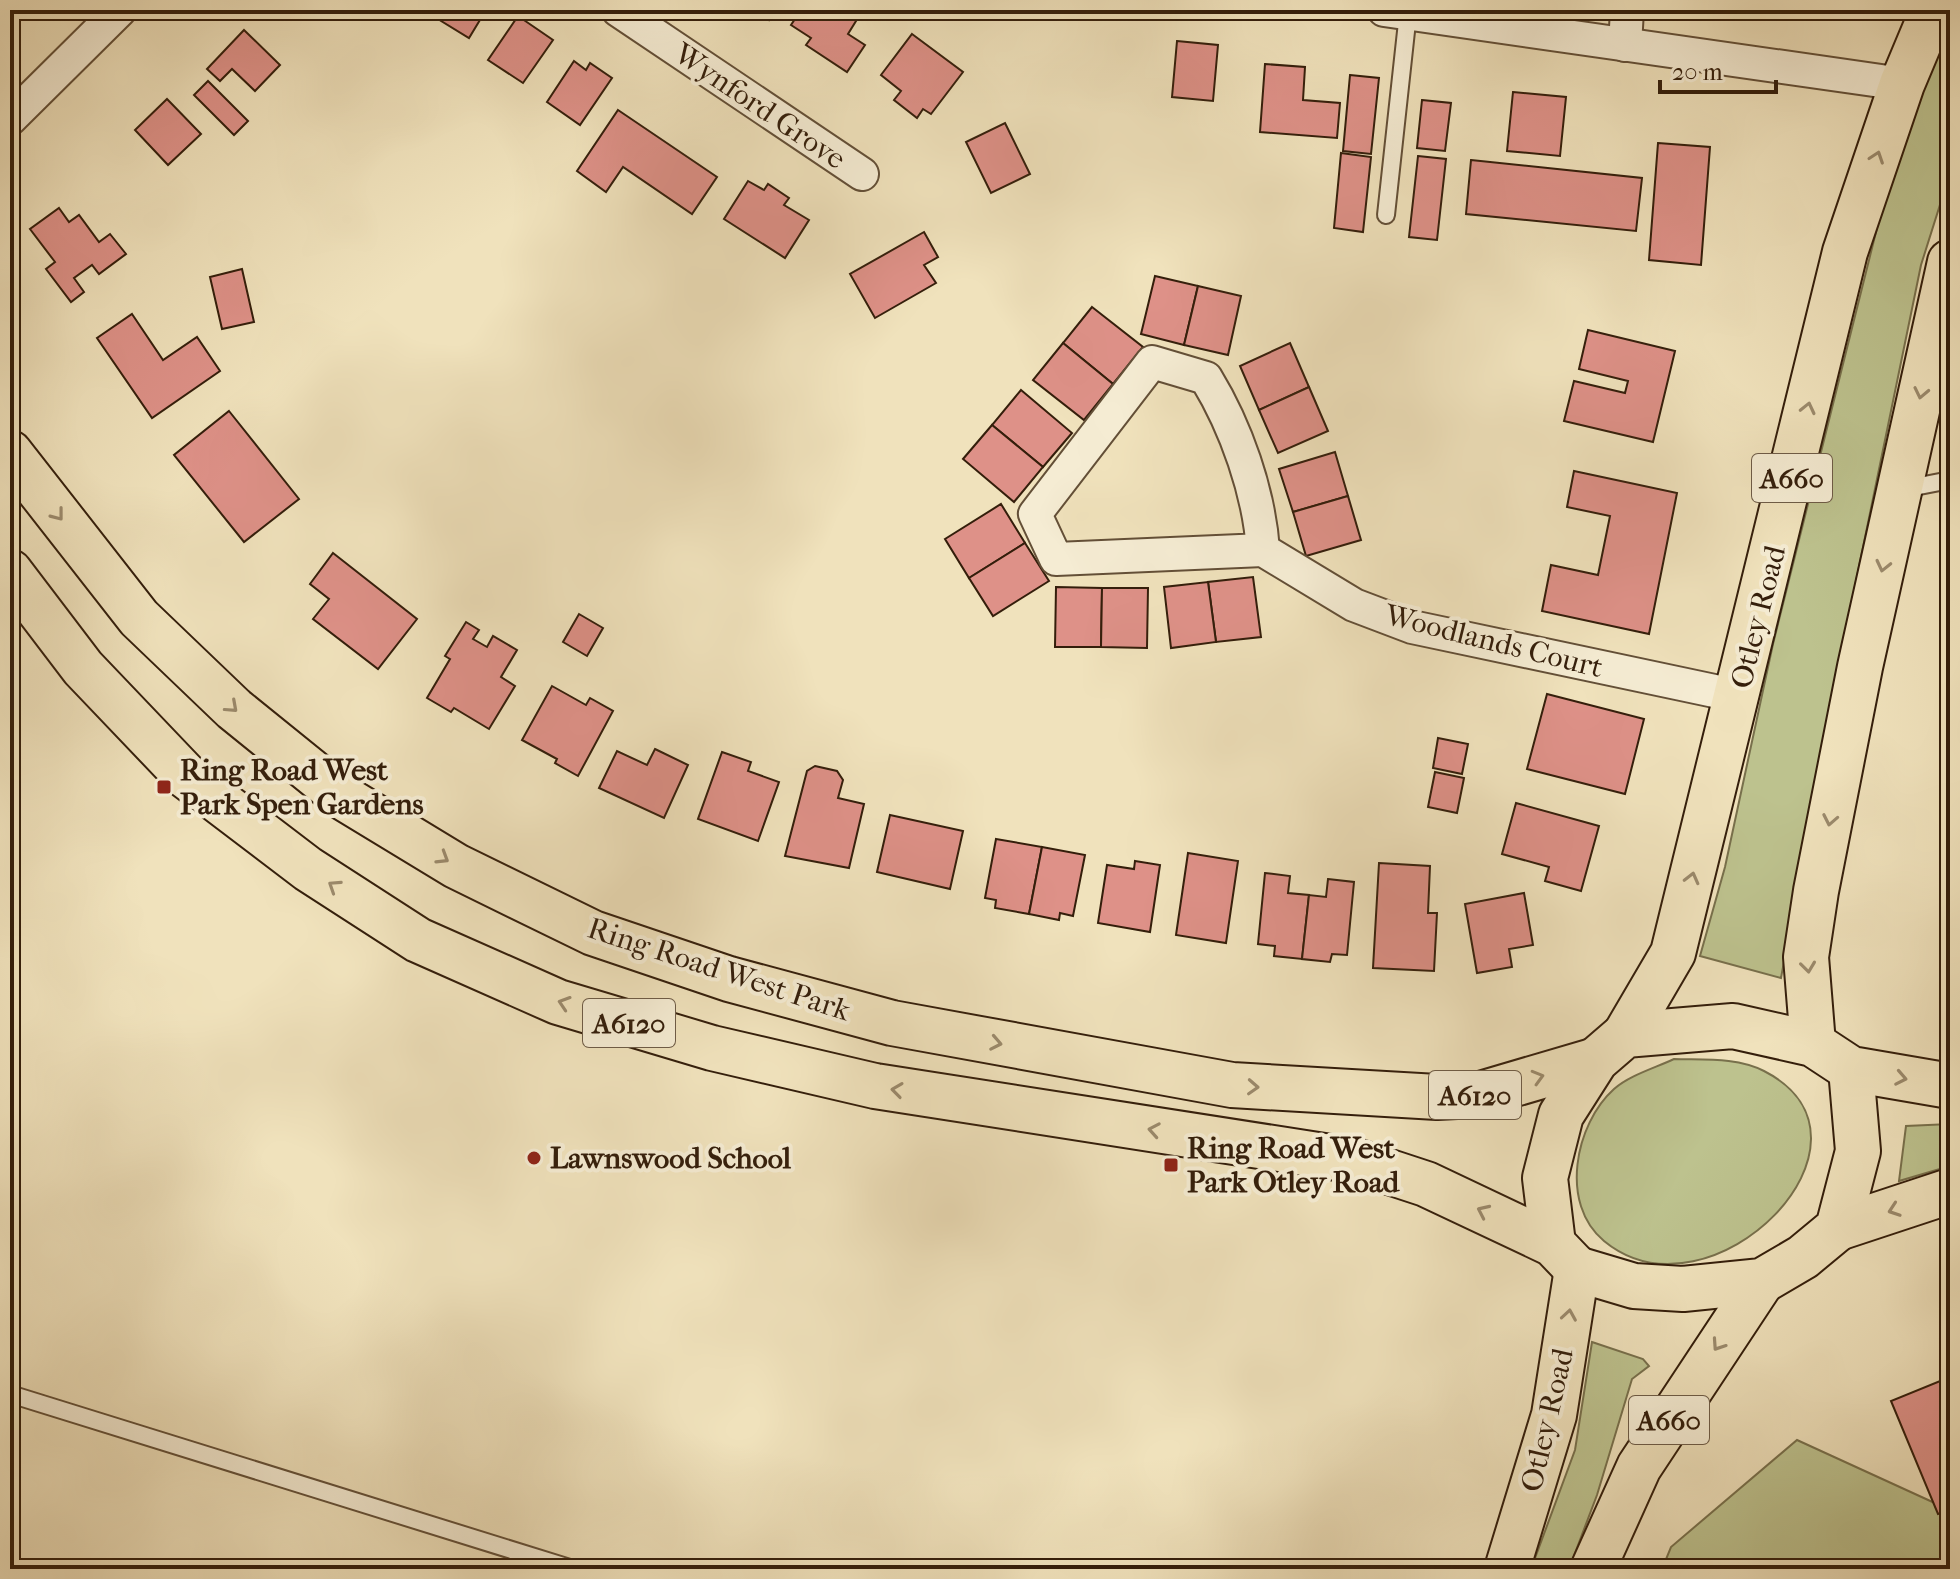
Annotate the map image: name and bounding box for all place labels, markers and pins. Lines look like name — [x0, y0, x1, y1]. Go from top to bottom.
place label: Ring Road West Park Spen Gardens — [180, 753, 424, 822]
marker: Ring Road West Park Spen Gardens — [155, 778, 173, 796]
place label: Ring Road West Park Otley Road — [1187, 1131, 1401, 1200]
place label: Lawnswood School — [550, 1141, 792, 1176]
marker: Lawnswood School — [525, 1149, 543, 1167]
marker: Ring Road West Park Otley Road — [1162, 1156, 1180, 1174]

